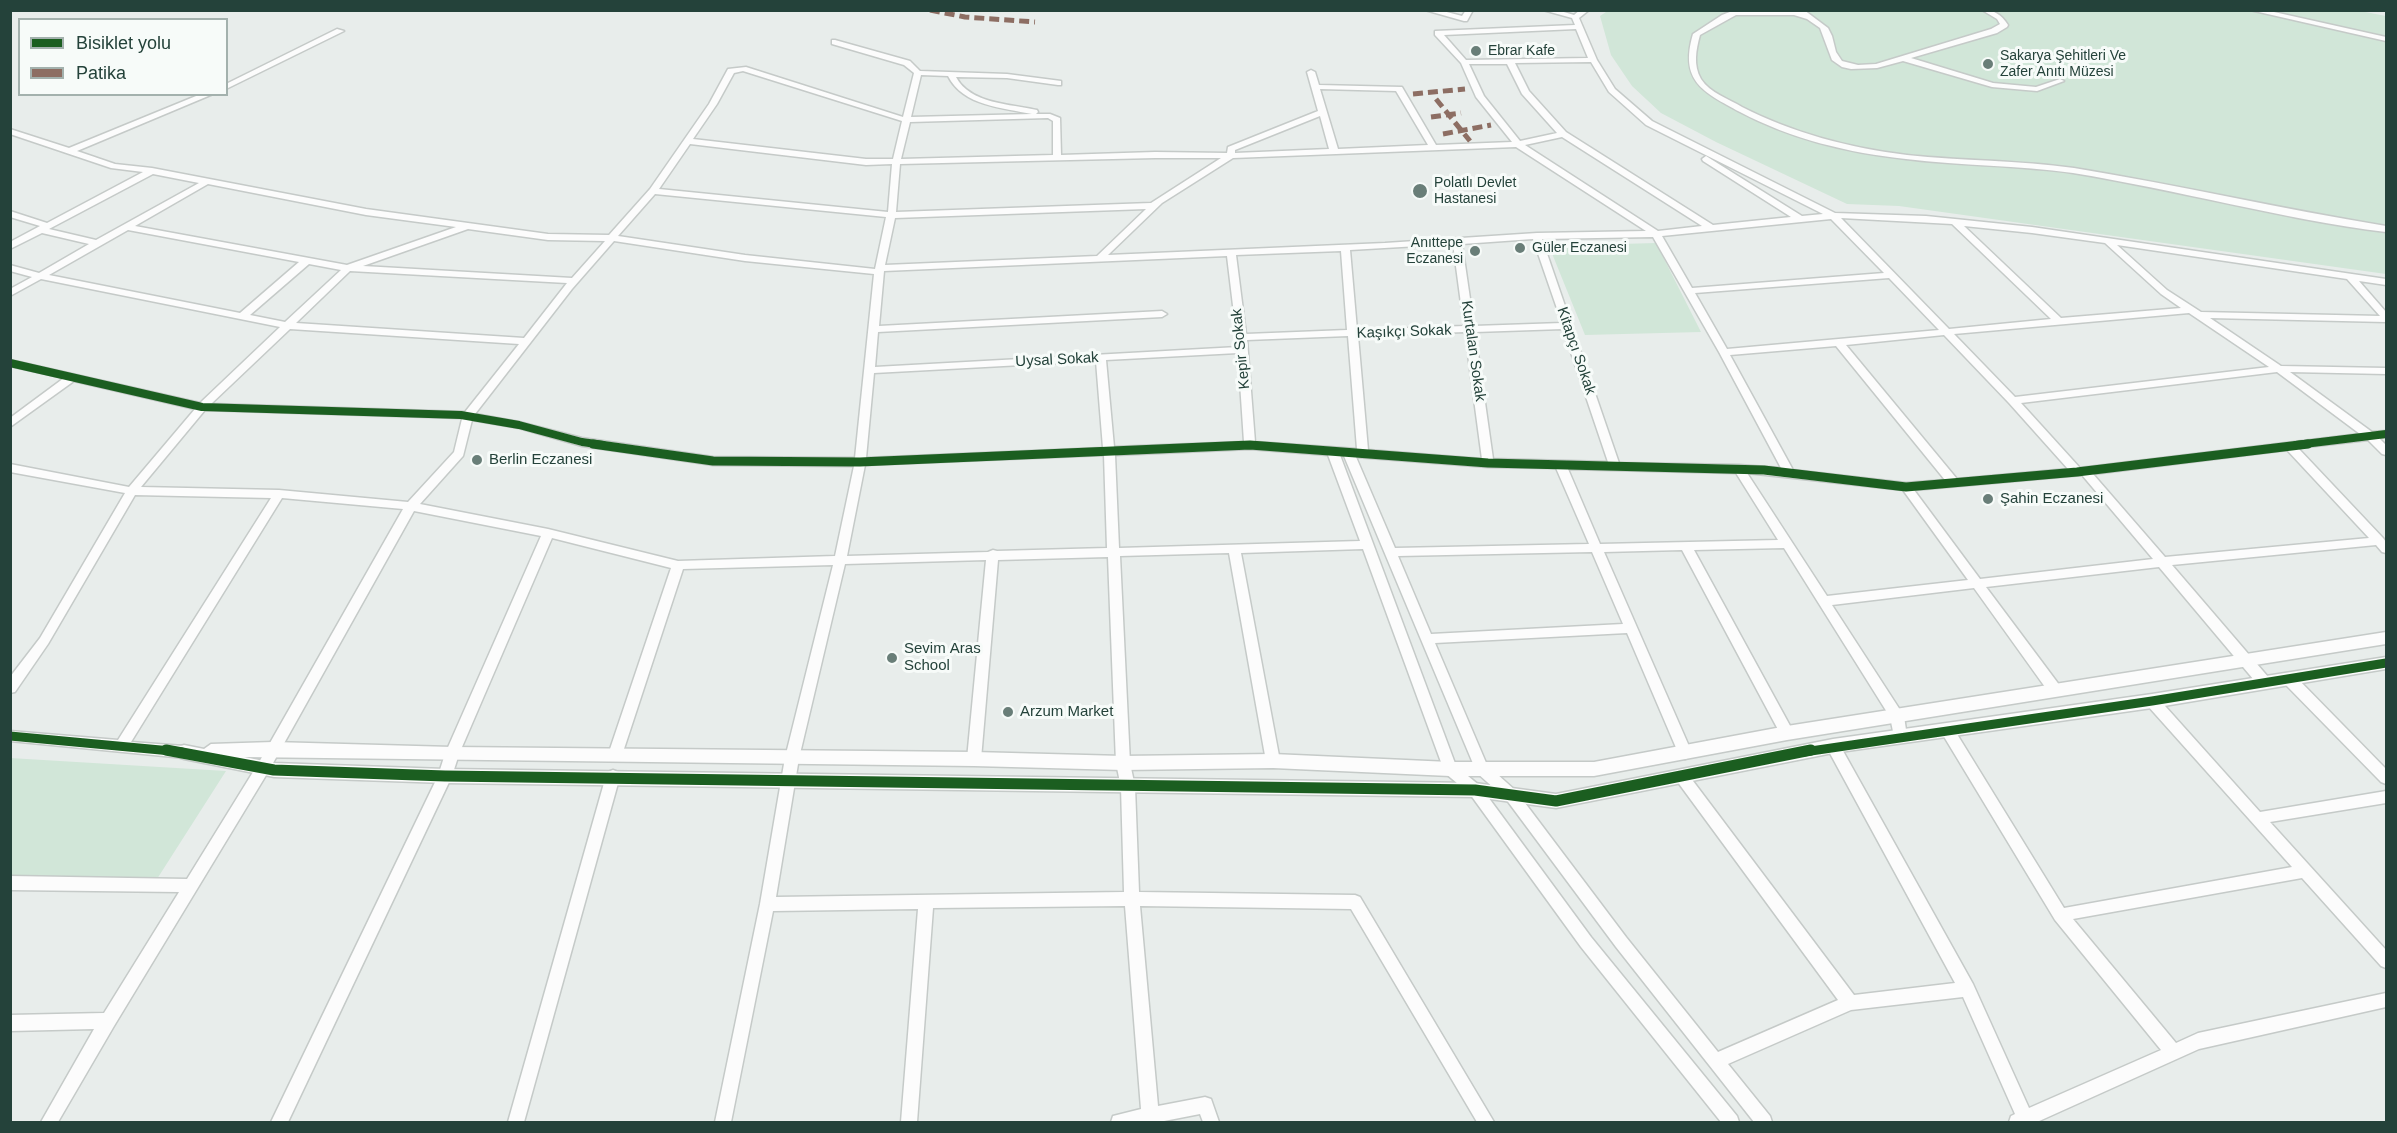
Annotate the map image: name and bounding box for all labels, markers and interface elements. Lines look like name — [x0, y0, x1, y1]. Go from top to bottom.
legend — [18, 18, 228, 96]
text: Bisiklet yolu — [76, 33, 171, 53]
place label: Ebrar Kafe — [1488, 43, 1555, 59]
marker: Ebrar Kafe — [1469, 44, 1483, 58]
place label: Sakarya Şehitleri Ve Zafer Anıtı Müzesi — [2000, 48, 2126, 80]
marker: Sakarya Şehitleri Ve Zafer Anıtı Müzesi — [1981, 57, 1995, 71]
text: Patika — [76, 63, 126, 83]
place label: Polatlı Devlet Hastanesi — [1434, 175, 1516, 208]
marker: Polatlı Devlet Hastanesi — [1411, 182, 1429, 200]
place label: Anıttepe Eczanesi — [1406, 235, 1463, 268]
place label: Güler Eczanesi — [1532, 240, 1627, 256]
marker: Güler Eczanesi — [1513, 241, 1527, 255]
marker: Anıttepe Eczanesi — [1468, 244, 1482, 258]
street label: Kurtalan Sokak — [1457, 299, 1489, 403]
street label: Kitapçı Sokak — [1553, 305, 1599, 397]
street label: Kepir Sokak — [1228, 308, 1254, 390]
street label: Kaşıkçı Sokak — [1356, 321, 1452, 343]
street label: Uysal Sokak — [1015, 349, 1099, 371]
place label: Berlin Eczanesi — [489, 451, 592, 469]
marker: Berlin Eczanesi — [470, 453, 484, 467]
place label: Şahin Eczanesi — [2000, 490, 2103, 508]
marker: Şahin Eczanesi — [1981, 492, 1995, 506]
place label: Sevim Aras School — [904, 640, 981, 675]
marker: Sevim Aras School — [885, 651, 899, 665]
place label: Arzum Market — [1020, 703, 1113, 721]
marker: Arzum Market — [1001, 705, 1015, 719]

